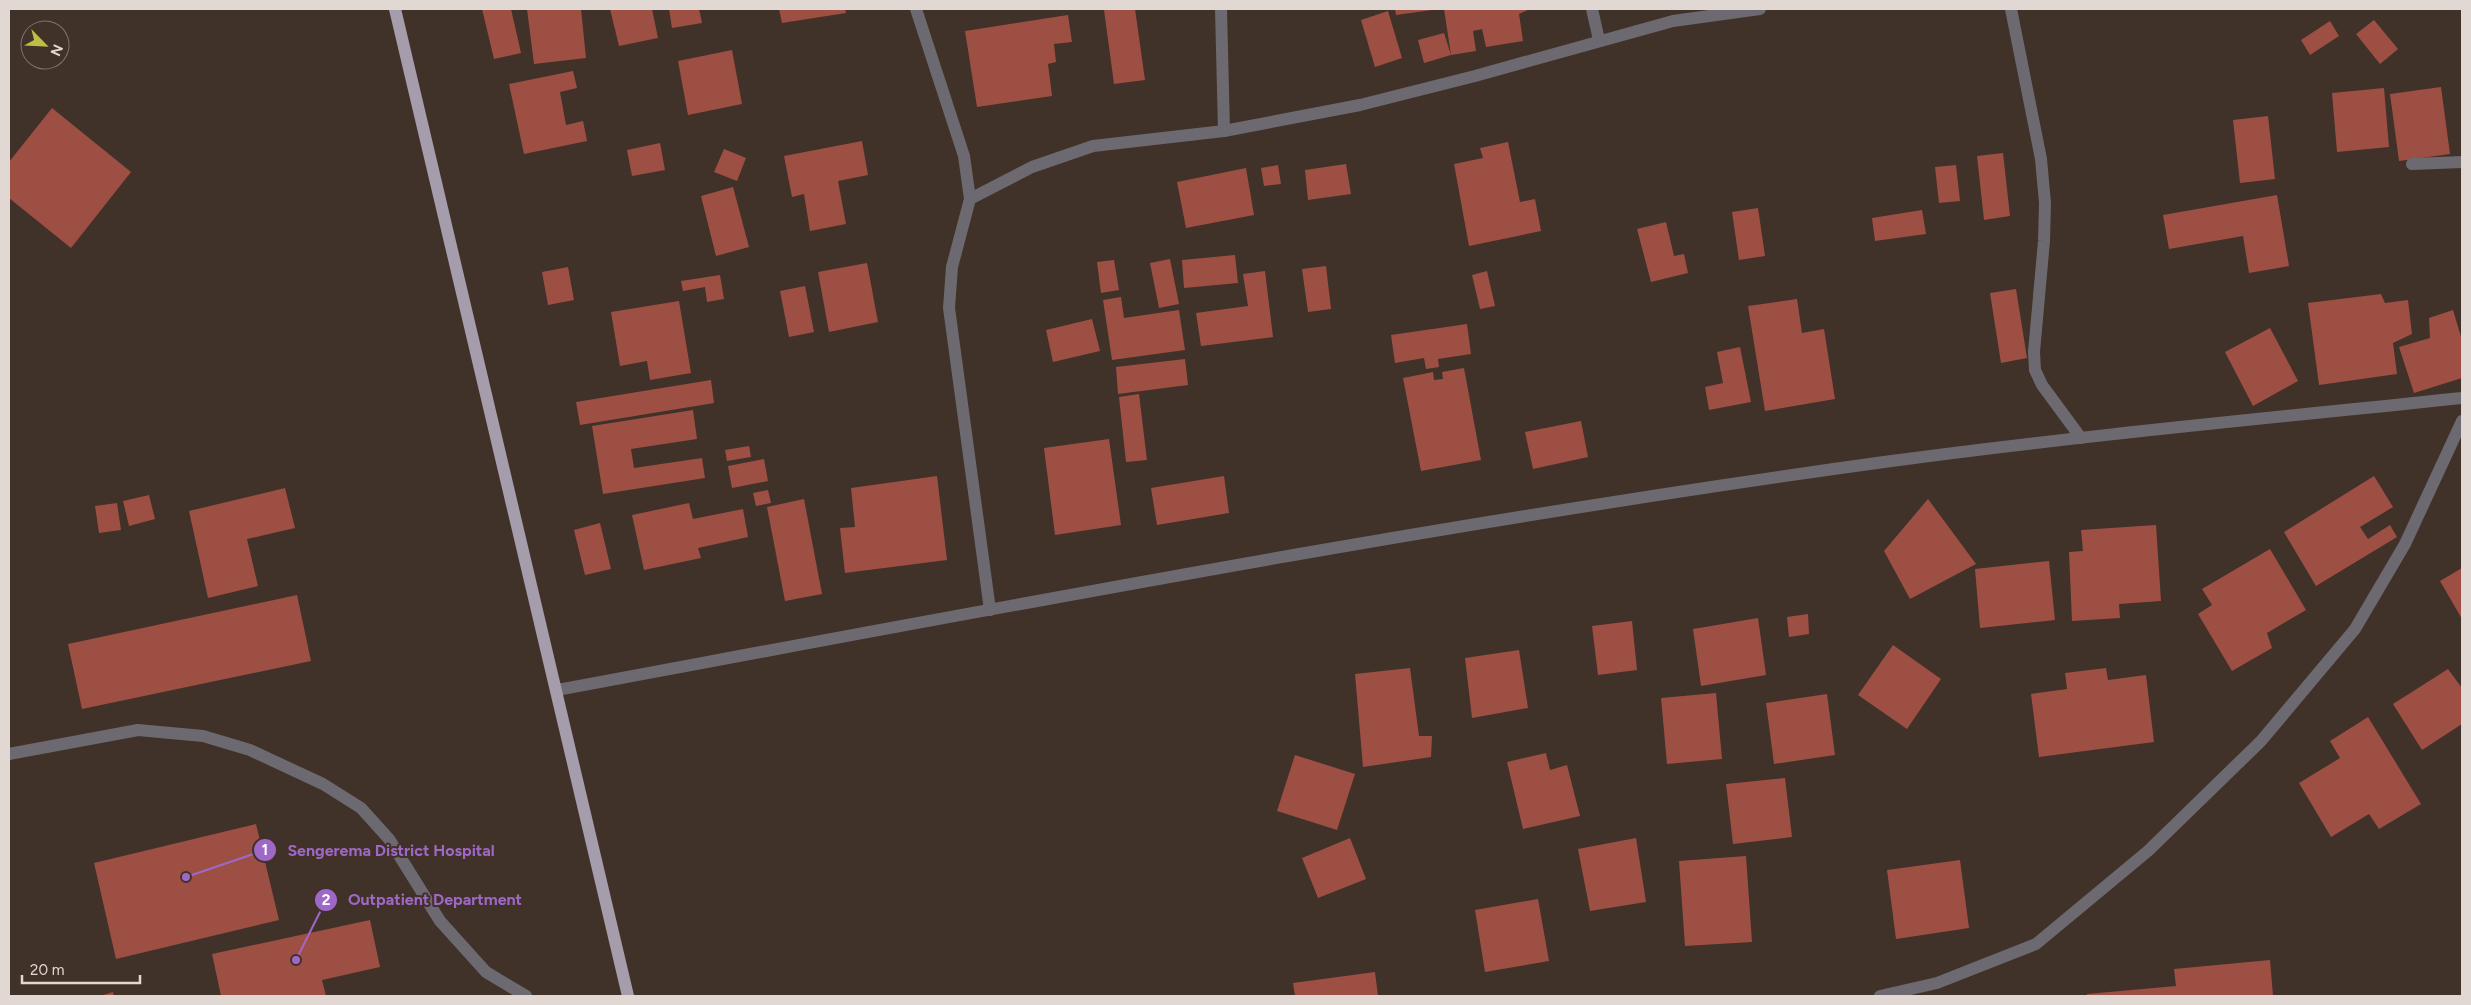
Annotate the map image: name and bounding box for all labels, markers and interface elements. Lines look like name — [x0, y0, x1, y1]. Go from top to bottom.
north arrow — [20, 20, 70, 70]
text: N — [46, 42, 66, 58]
callout: Sengerema District Hospital — [252, 835, 505, 866]
text: 1 — [262, 841, 268, 859]
text: Sengerema District Hospital — [287, 841, 495, 860]
callout: Outpatient Department — [313, 884, 532, 915]
text: Outpatient Department — [348, 890, 522, 909]
text: 2 — [322, 891, 331, 909]
scale bar — [22, 952, 140, 984]
text: 20 m — [30, 961, 64, 979]

